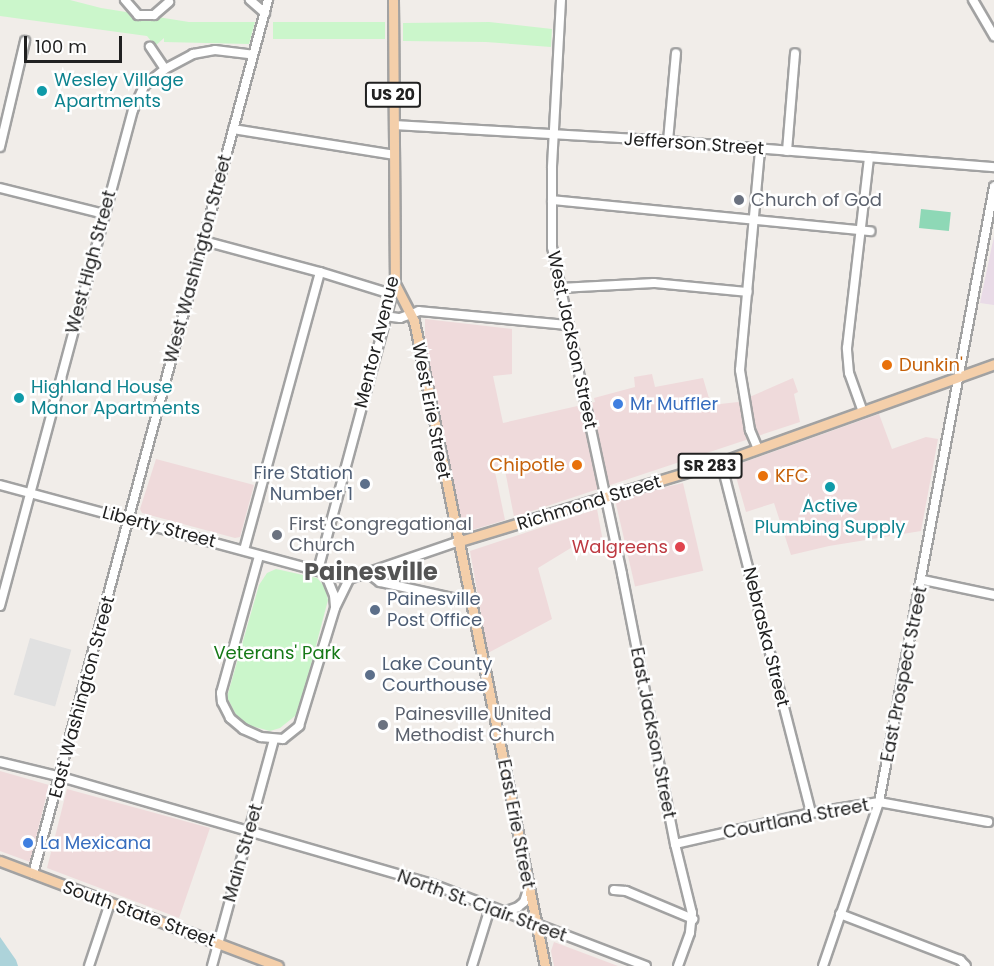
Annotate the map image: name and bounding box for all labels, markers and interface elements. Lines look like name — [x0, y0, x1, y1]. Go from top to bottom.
scale bar — [27, 24, 124, 62]
text: 100 m — [35, 34, 87, 59]
place label: Wesley Village Apartments — [54, 70, 184, 112]
road number: US 20 — [364, 82, 422, 108]
marker: Wesley Village Apartments — [35, 84, 49, 98]
street label: Jefferson Street — [623, 128, 765, 160]
street label: West Washington Street — [160, 152, 236, 366]
street label: West High Street — [61, 188, 121, 336]
place label: Church of God — [751, 189, 882, 211]
marker: Church of God — [732, 193, 746, 207]
street label: West Jackson Street — [543, 249, 601, 431]
street label: Mentor Avenue — [350, 274, 404, 410]
street label: West Erie Street — [407, 341, 455, 481]
place label: Dunkin' — [899, 354, 963, 376]
marker: Dunkin' — [880, 358, 894, 372]
place label: Highland House Manor Apartments — [31, 377, 200, 420]
marker: Highland House Manor Apartments — [12, 391, 26, 405]
place label: Mr Muffler — [630, 393, 718, 415]
marker: Mr Muffler — [611, 397, 625, 411]
road number: SR 283 — [677, 453, 743, 479]
place label: Chipotle — [489, 454, 565, 476]
marker: Chipotle — [570, 458, 584, 472]
place label: Fire Station Number 1 — [254, 463, 353, 506]
place label: KFC — [775, 465, 809, 487]
marker: KFC — [756, 469, 770, 483]
street label: Richmond Street — [515, 471, 663, 535]
marker: Fire Station Number 1 — [358, 477, 372, 491]
marker: Active Plumbing Supply — [823, 480, 837, 494]
place label: Active Plumbing Supply — [755, 496, 905, 538]
street label: Liberty Street — [100, 501, 218, 553]
place label: First Congregational Church — [289, 514, 472, 556]
marker: First Congregational Church — [270, 528, 284, 542]
place label: Walgreens — [572, 536, 668, 558]
marker: Walgreens — [673, 540, 687, 554]
district label: Painesville — [304, 558, 438, 586]
street label: Nebraska Street — [738, 565, 794, 709]
street label: East Prospect Street — [876, 584, 932, 764]
place label: Painesville Post Office — [387, 589, 482, 632]
street label: East Washington Street — [45, 594, 119, 800]
marker: Painesville Post Office — [368, 603, 382, 617]
park label: Veterans' Park — [213, 642, 341, 664]
street label: East Jackson Street — [626, 646, 680, 820]
place label: Lake County Courthouse — [382, 654, 492, 696]
marker: Lake County Courthouse — [363, 668, 377, 682]
place label: Painesville United Methodist Church — [395, 704, 555, 746]
marker: Painesville United Methodist Church — [376, 718, 390, 732]
street label: East Erie Street — [493, 758, 539, 890]
street label: Courtland Street — [721, 794, 871, 844]
street label: Main Street — [219, 801, 267, 905]
place label: La Mexicana — [40, 832, 151, 854]
marker: La Mexicana — [21, 836, 35, 850]
street label: North St. Clair Street — [394, 865, 570, 947]
street label: South State Street — [60, 876, 218, 952]

